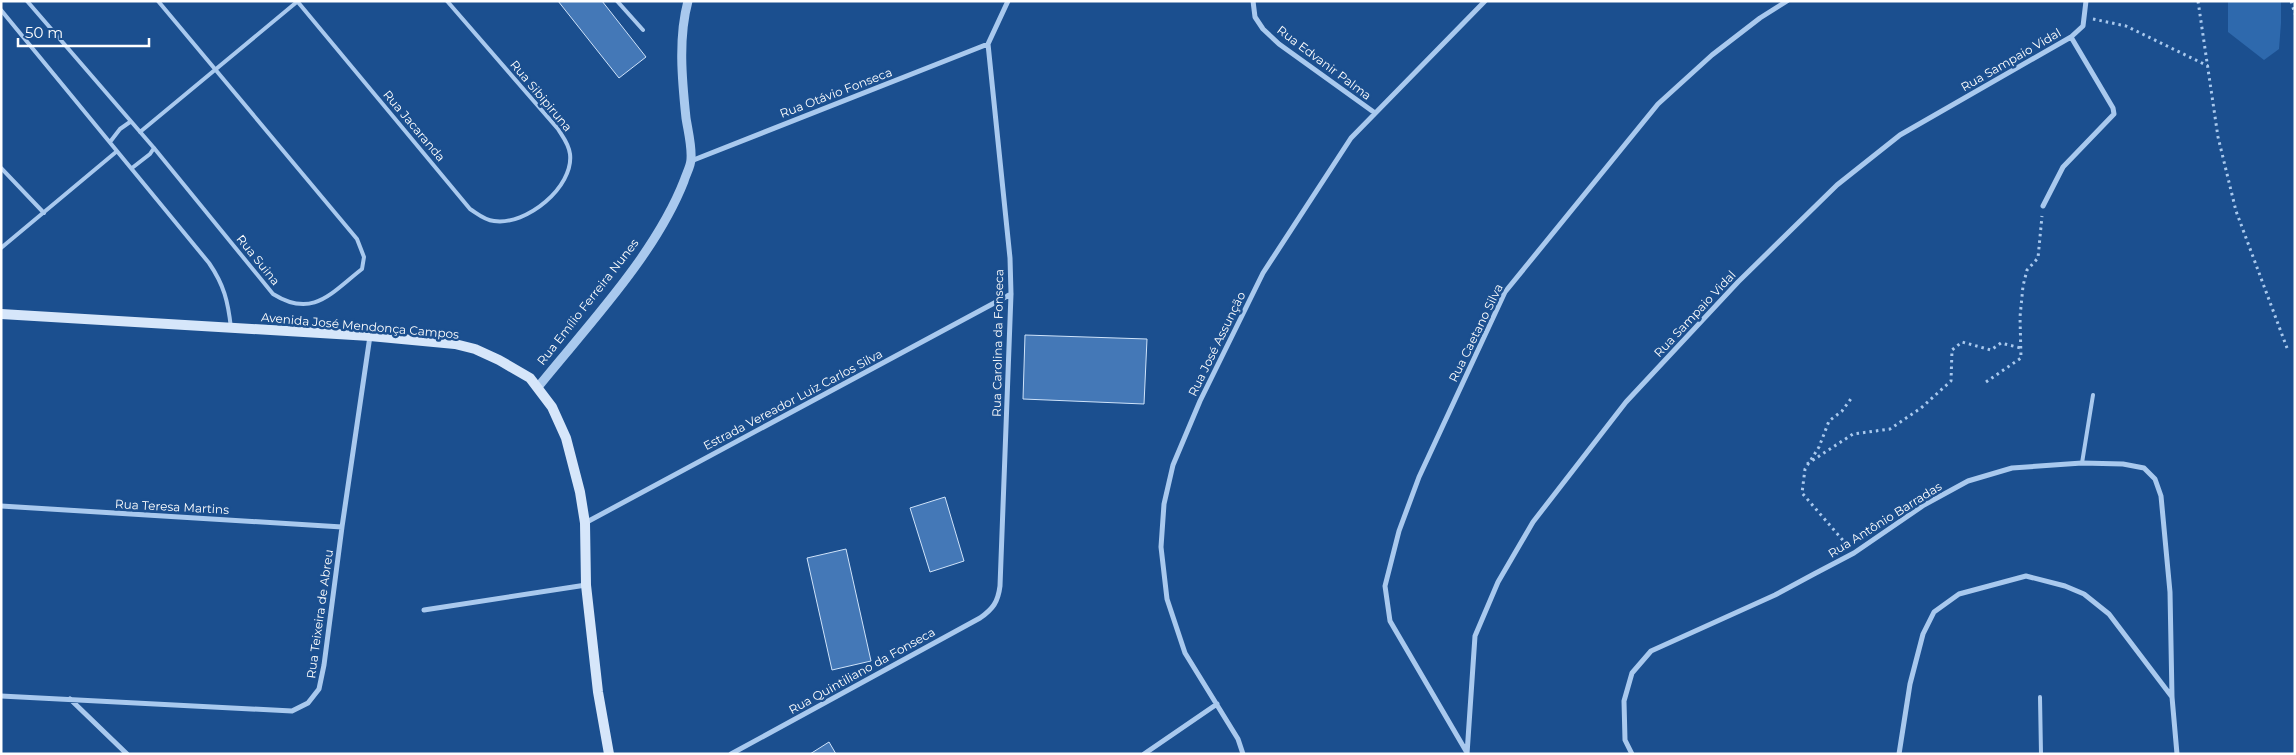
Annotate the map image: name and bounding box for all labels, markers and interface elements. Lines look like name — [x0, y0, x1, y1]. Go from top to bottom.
scale bar — [18, 15, 149, 47]
street label: Rua Edvanir Palma — [1274, 22, 1374, 103]
text: 50 m — [25, 23, 63, 42]
street label: Rua Sampaio Vidal — [1958, 25, 2063, 94]
street label: Rua Sibipiruna — [507, 57, 576, 134]
street label: Rua Otávio Fonseca — [778, 64, 894, 121]
street label: Rua Jacaranda — [380, 87, 449, 164]
street label: Rua Suina — [233, 231, 283, 288]
street label: Rua Emílio Ferreira Nunes — [534, 235, 642, 368]
street label: Rua Sampaio Vidal — [1651, 267, 1739, 360]
street label: Rua Carolina da Fonseca — [989, 269, 1006, 417]
street label: Rua Caetano Silva — [1445, 281, 1506, 384]
street label: Rua José Assunção — [1185, 289, 1248, 399]
street label: Avenida José Mendonça Campos — [260, 309, 460, 342]
street label: Estrada Vereador Luiz Carlos Silva — [701, 346, 885, 453]
street label: Rua Antônio Barradas — [1825, 478, 1944, 561]
street label: Rua Teresa Martins — [115, 496, 229, 517]
street label: Rua Teixeira de Abreu — [303, 548, 336, 679]
street label: Rua Quintiliano da Fonseca — [786, 624, 938, 717]

